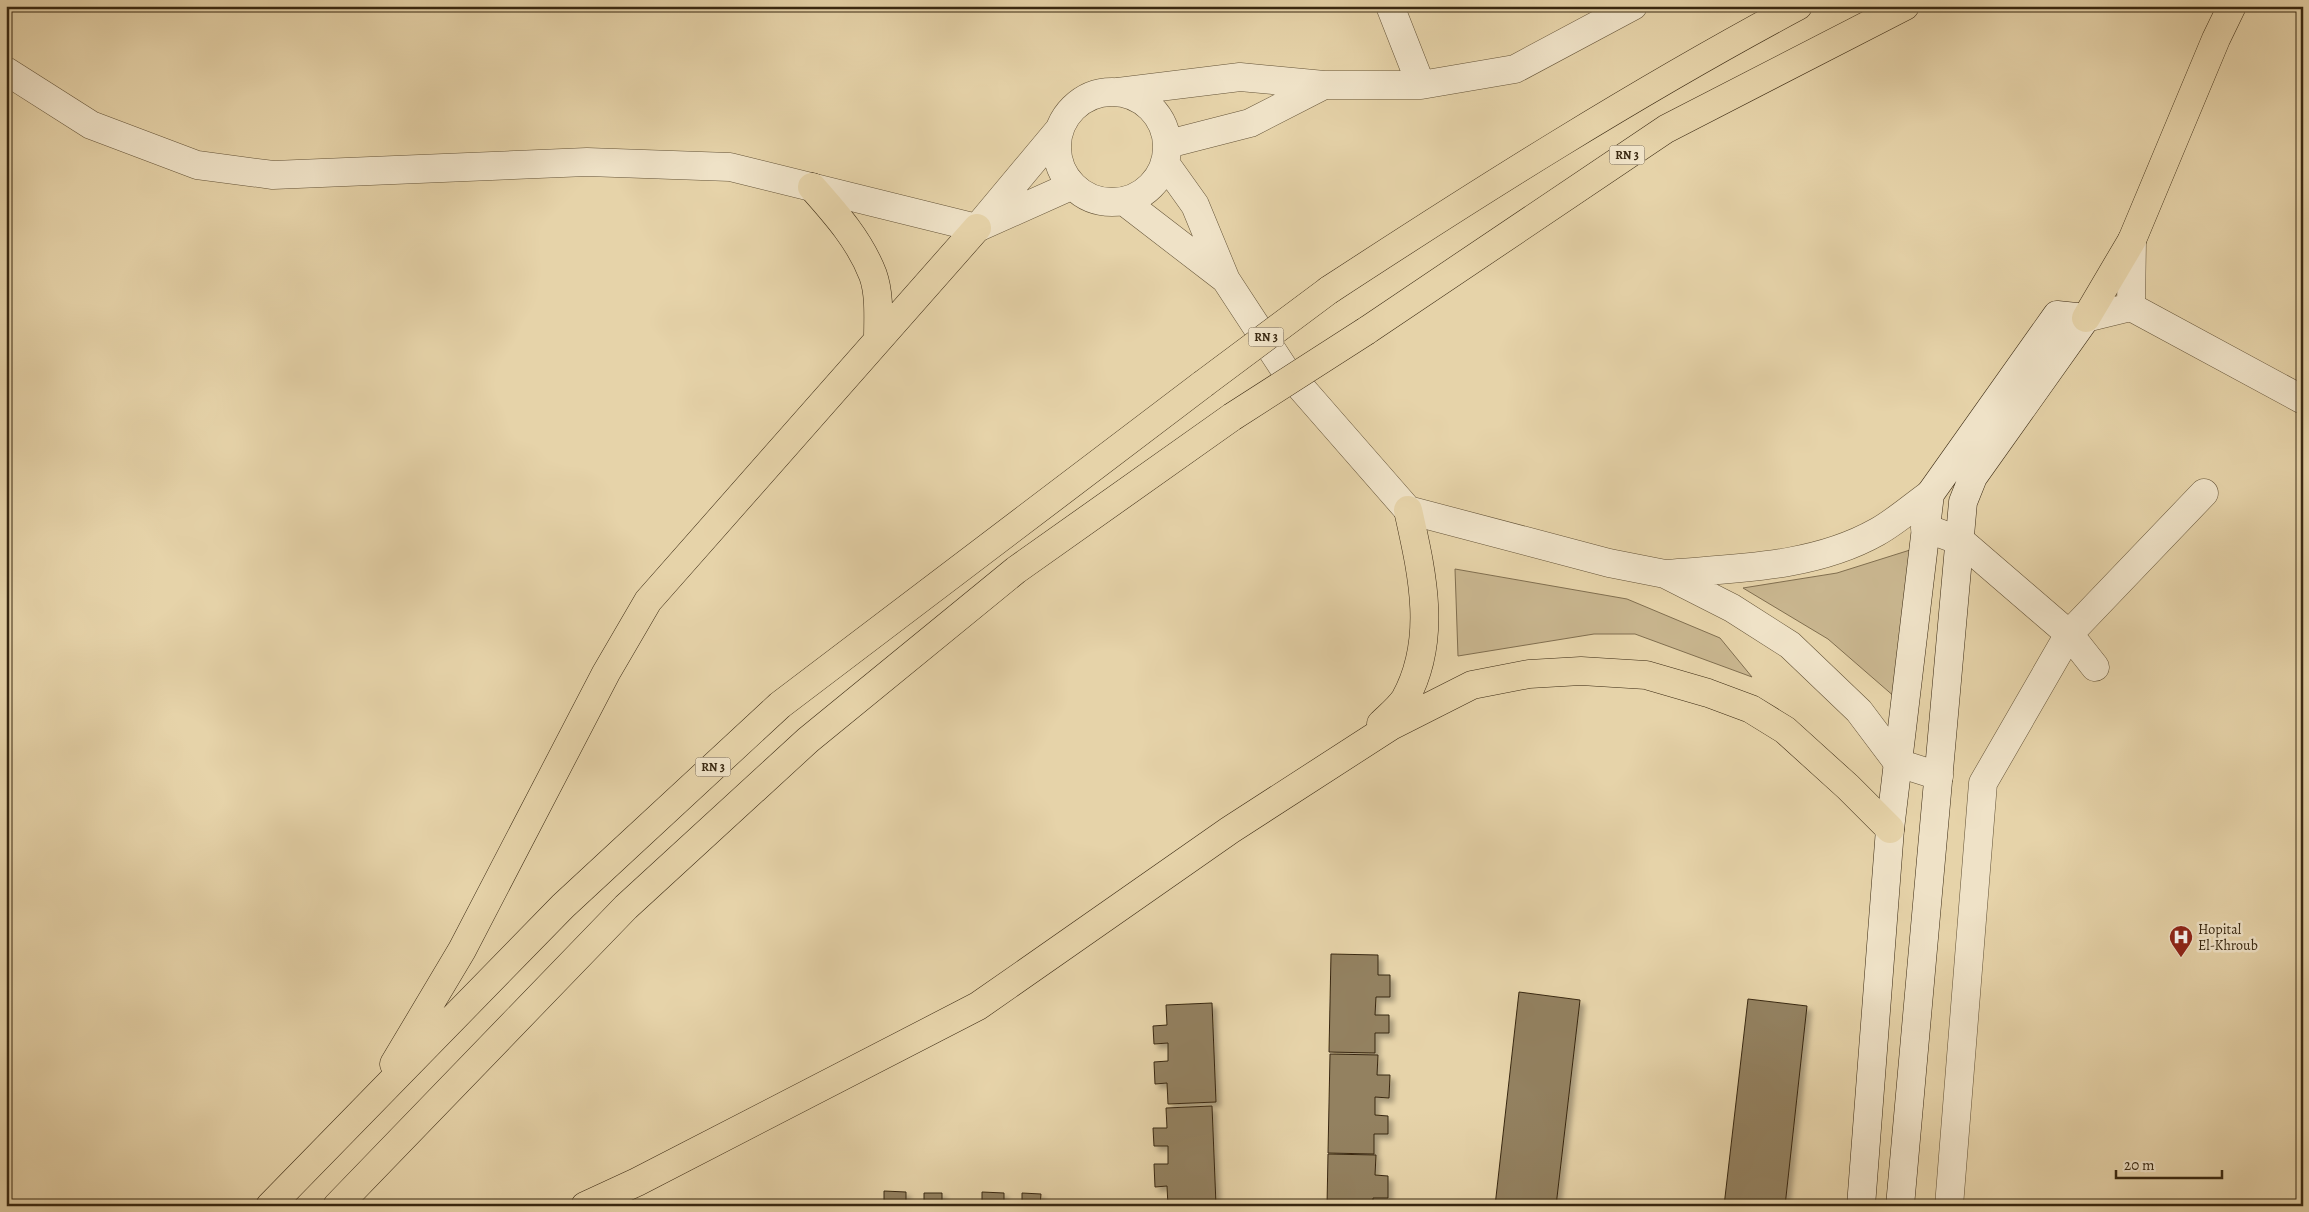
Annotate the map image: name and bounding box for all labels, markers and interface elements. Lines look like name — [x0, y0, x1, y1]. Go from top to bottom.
road number: RN 3 — [1610, 146, 1644, 164]
road number: RN 3 — [1248, 328, 1284, 347]
road number: RN 3 — [696, 758, 730, 776]
place label: Hopital El-Khroub — [2198, 920, 2258, 955]
hospital icon: Hopital El-Khroub — [2168, 924, 2194, 958]
scale bar — [2116, 1147, 2223, 1179]
text: 20 m — [2124, 1155, 2155, 1175]

